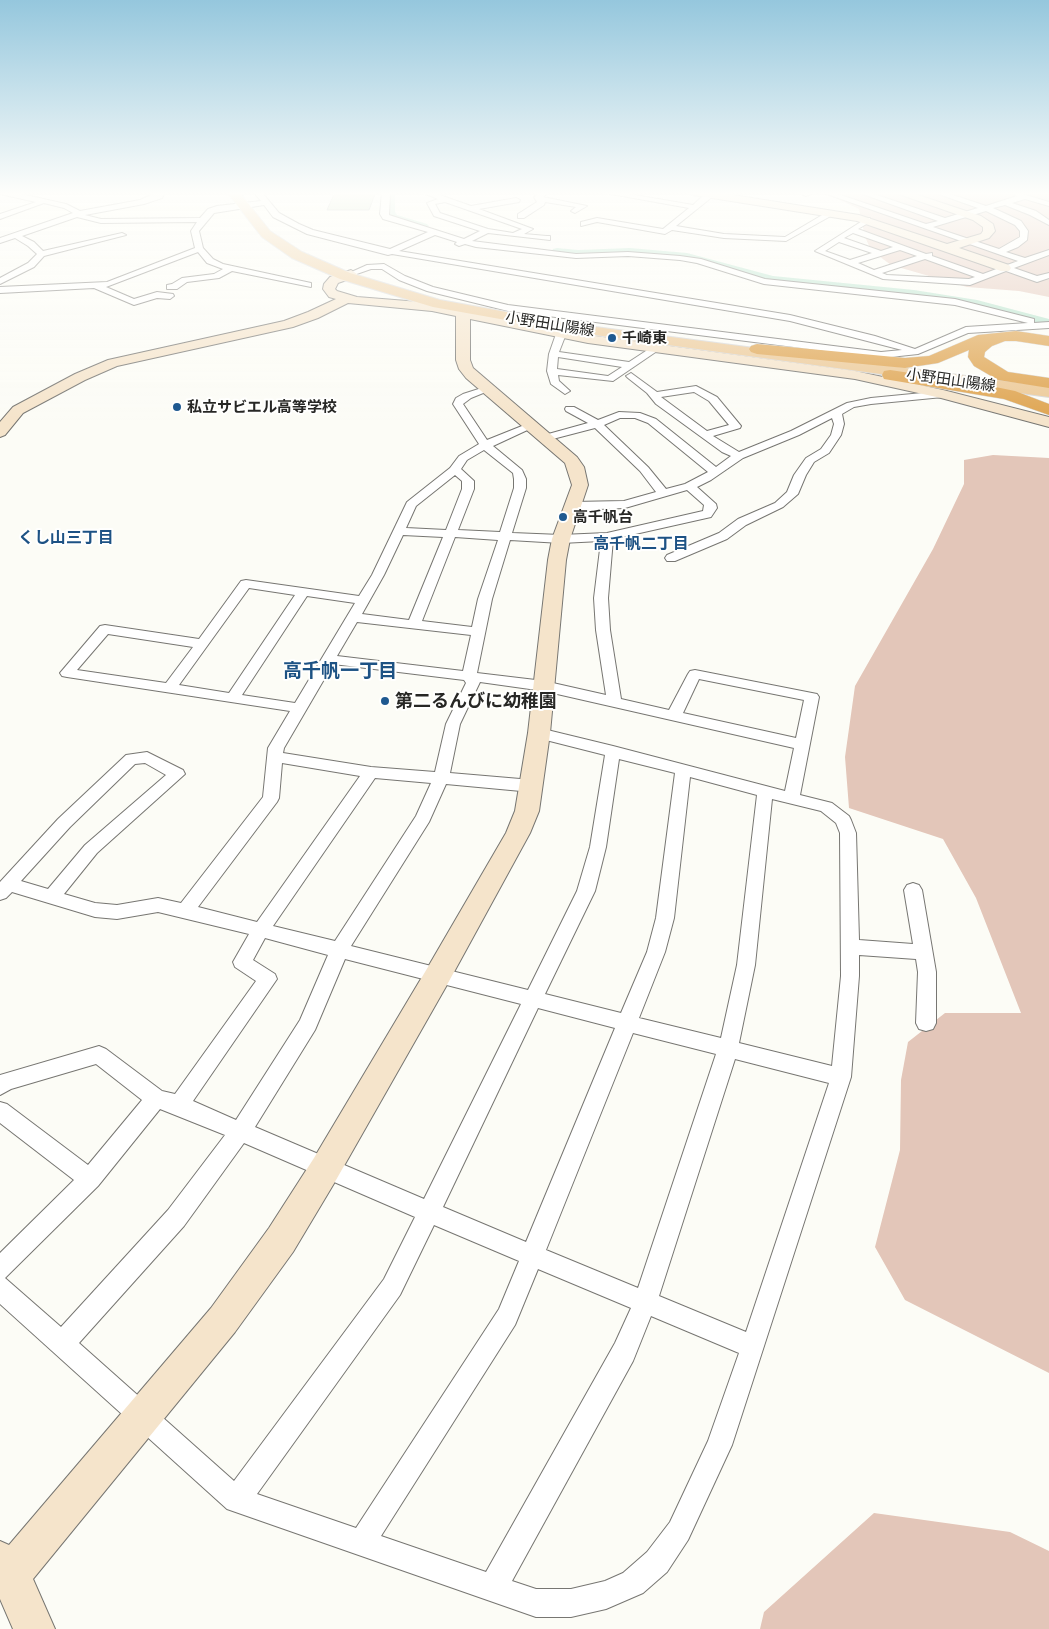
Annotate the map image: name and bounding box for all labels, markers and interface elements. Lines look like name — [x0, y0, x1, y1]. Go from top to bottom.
street label: 小野田山陽線 — [504, 308, 596, 340]
place label: 千崎東 — [622, 329, 667, 347]
marker: 千崎東 — [606, 332, 618, 344]
street label: 小野田山陽線 — [905, 365, 997, 395]
place label: 私立サビエル高等学校 — [187, 398, 337, 416]
marker: 私立サビエル高等学校 — [171, 401, 183, 413]
place label: 高千帆台 — [573, 508, 633, 526]
marker: 高千帆台 — [557, 511, 569, 523]
district label: くし山三丁目 — [18, 528, 114, 548]
district label: 高千帆二丁目 — [593, 534, 689, 554]
district label: 高千帆一丁目 — [283, 660, 397, 682]
place label: 第二るんびに幼稚園 — [395, 690, 557, 712]
marker: 第二るんびに幼稚園 — [379, 695, 391, 707]

